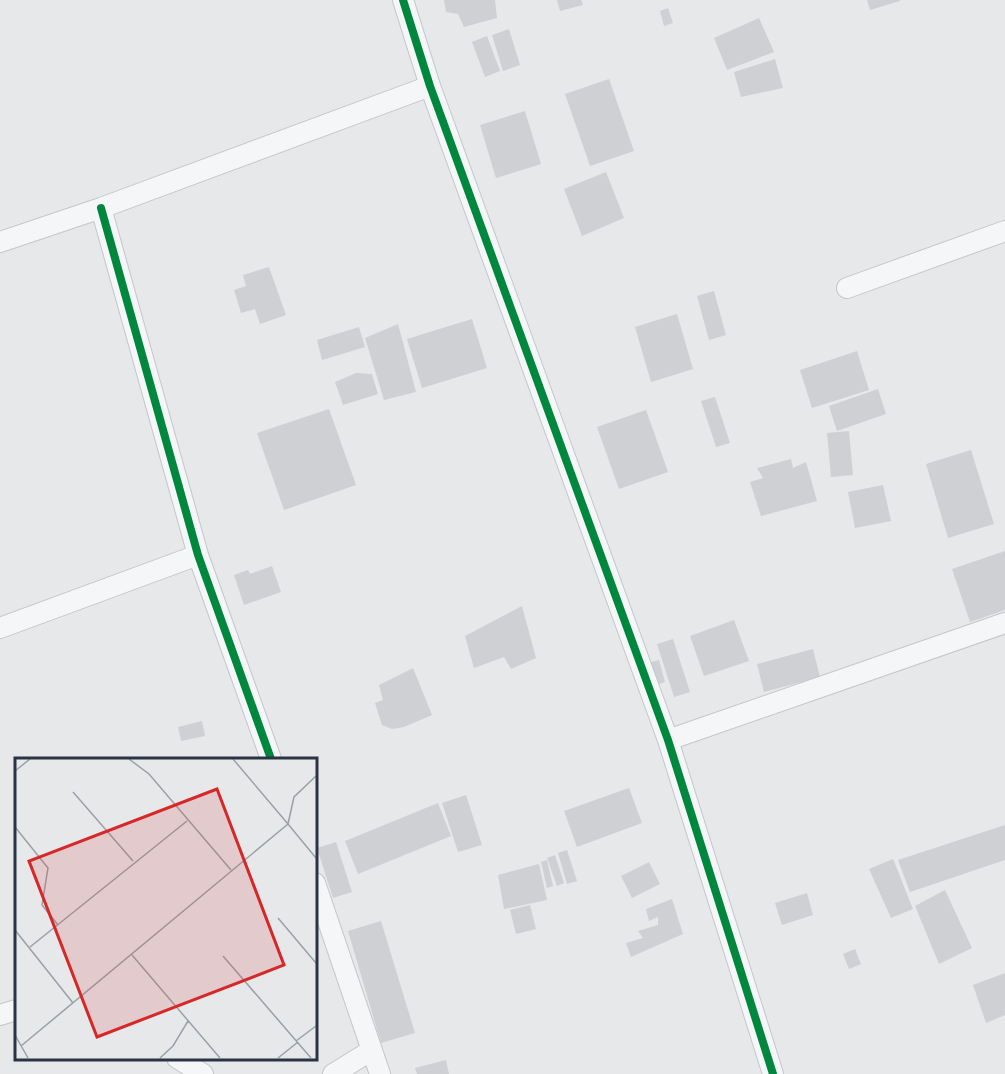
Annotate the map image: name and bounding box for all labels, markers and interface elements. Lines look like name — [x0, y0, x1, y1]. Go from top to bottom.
inset map — [15, 758, 316, 1059]

